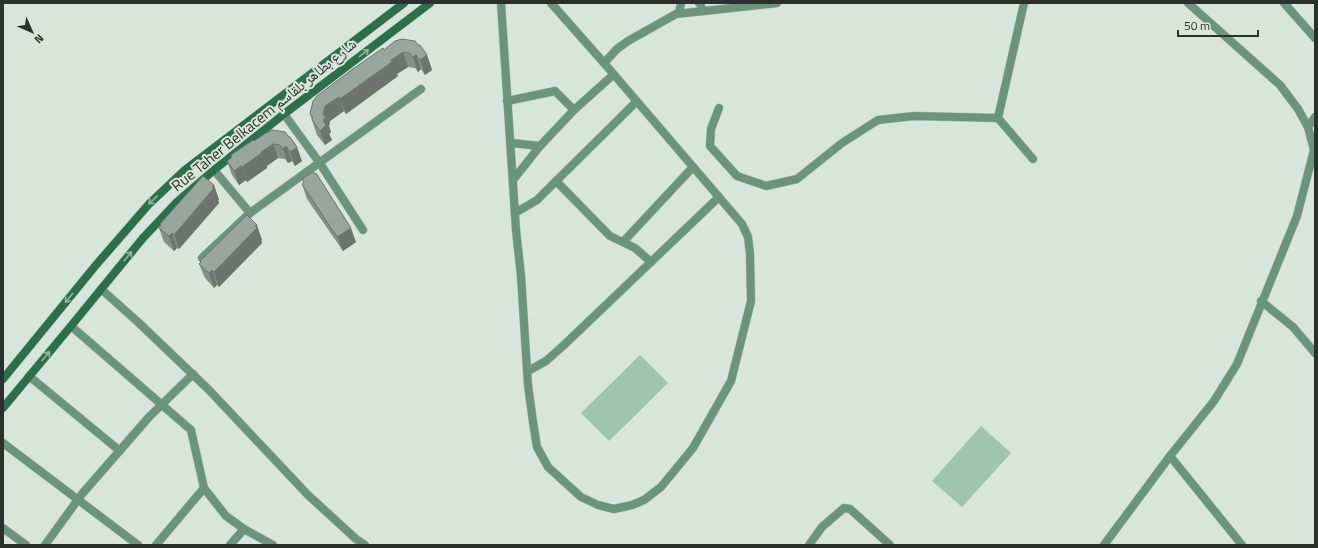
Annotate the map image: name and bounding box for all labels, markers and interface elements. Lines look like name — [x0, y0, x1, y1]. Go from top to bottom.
north arrow — [12, 12, 52, 52]
scale bar — [1178, 12, 1258, 38]
text: 50 m — [1184, 16, 1210, 35]
text: N — [31, 31, 47, 47]
street label: Rue Taher Belkacem شارع بطاهر بلقاسم — [166, 32, 361, 197]
one-way arrow — [359, 48, 370, 57]
one-way arrow — [148, 195, 158, 205]
one-way arrow — [124, 250, 133, 261]
one-way arrow — [64, 293, 73, 304]
one-way arrow — [41, 351, 50, 361]

